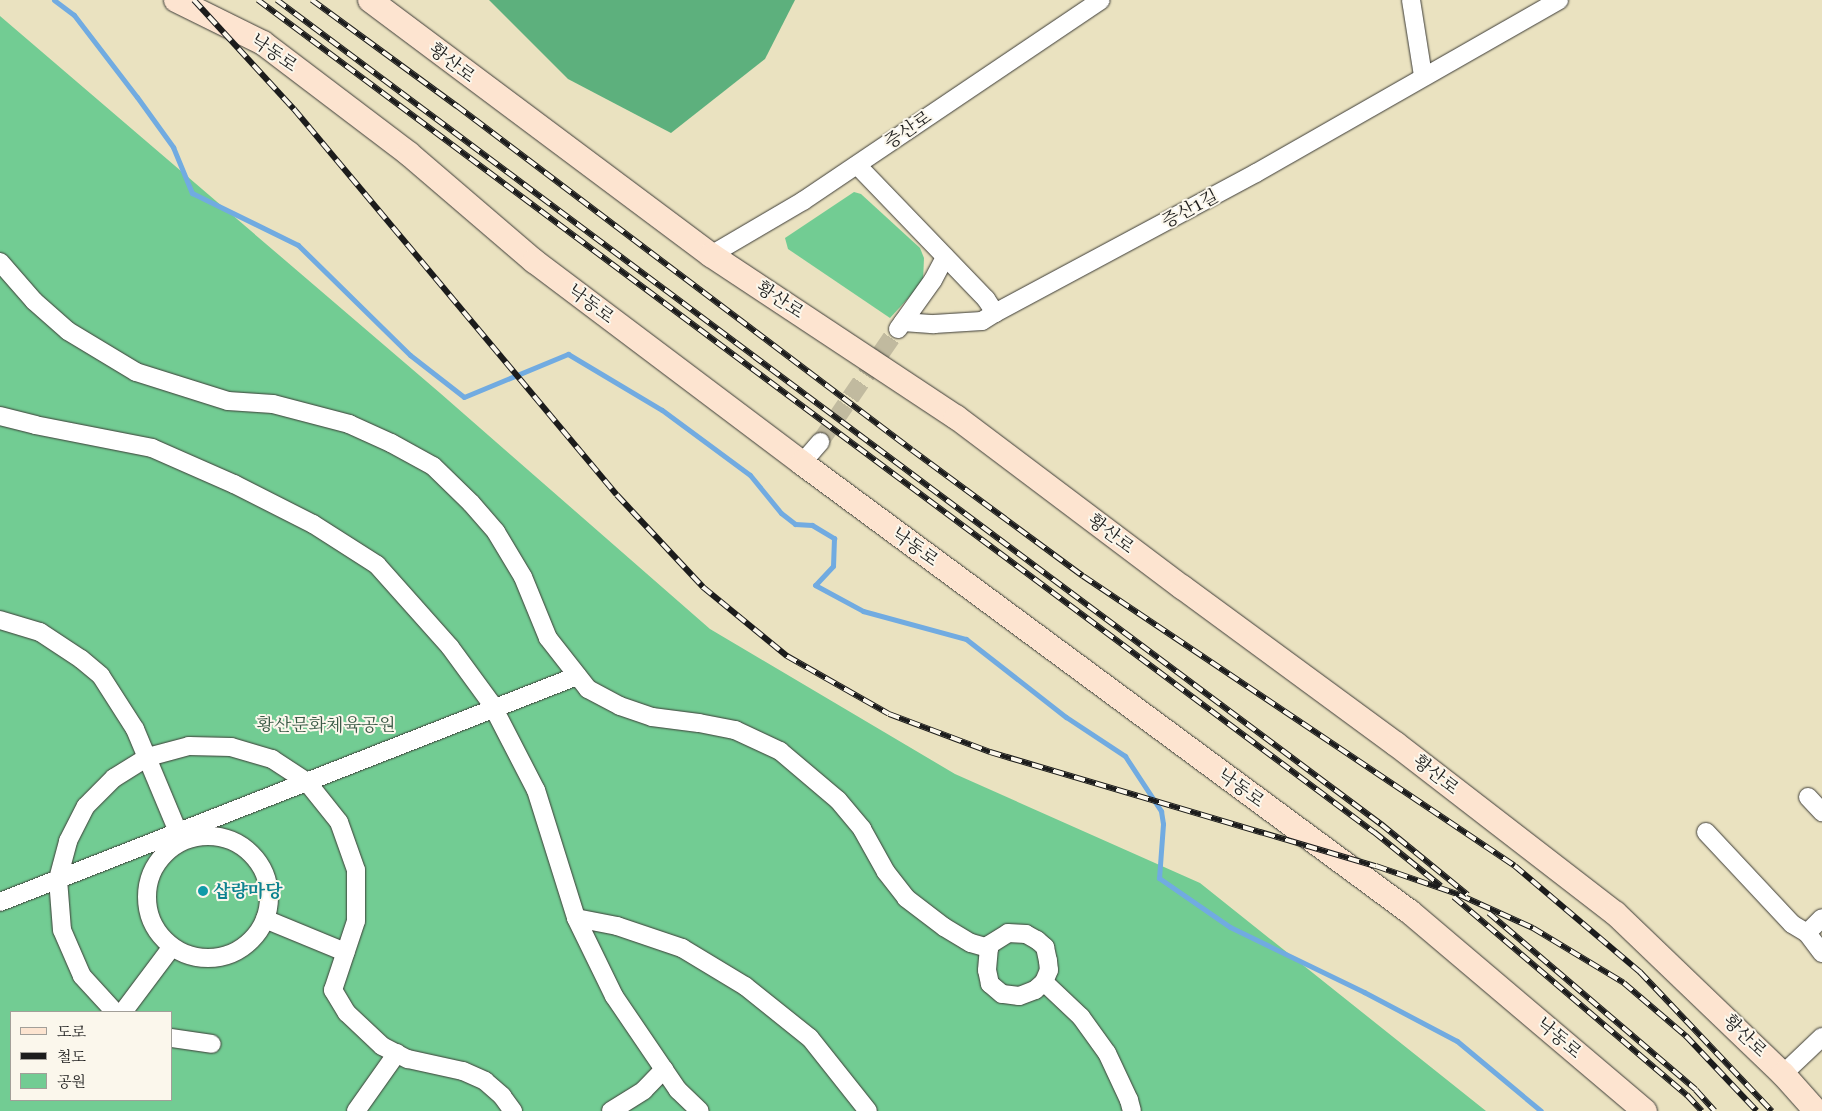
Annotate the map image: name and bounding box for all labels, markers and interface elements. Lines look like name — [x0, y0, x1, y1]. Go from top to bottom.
street label: 낙동로 — [246, 29, 302, 77]
street label: 황산로 — [425, 39, 479, 87]
street label: 증산로 — [880, 106, 936, 154]
street label: 증산1길 — [1158, 185, 1222, 233]
street label: 황산로 — [752, 277, 808, 323]
street label: 낙동로 — [564, 280, 618, 328]
street label: 황산로 — [1084, 510, 1138, 558]
street label: 낙동로 — [888, 523, 942, 571]
park label: 황산문화체육공원 — [256, 714, 396, 736]
street label: 황산로 — [1409, 750, 1463, 800]
street label: 낙동로 — [1214, 764, 1268, 812]
place label: 삽량마당 — [213, 880, 283, 902]
marker: 삽량마당 — [197, 885, 209, 897]
street label: 황산로 — [1719, 1010, 1771, 1062]
legend — [10, 1011, 172, 1101]
street label: 낙동로 — [1532, 1013, 1586, 1063]
text: 도로 — [57, 1021, 86, 1042]
text: 철도 — [57, 1046, 86, 1067]
text: 공원 — [57, 1071, 86, 1092]

